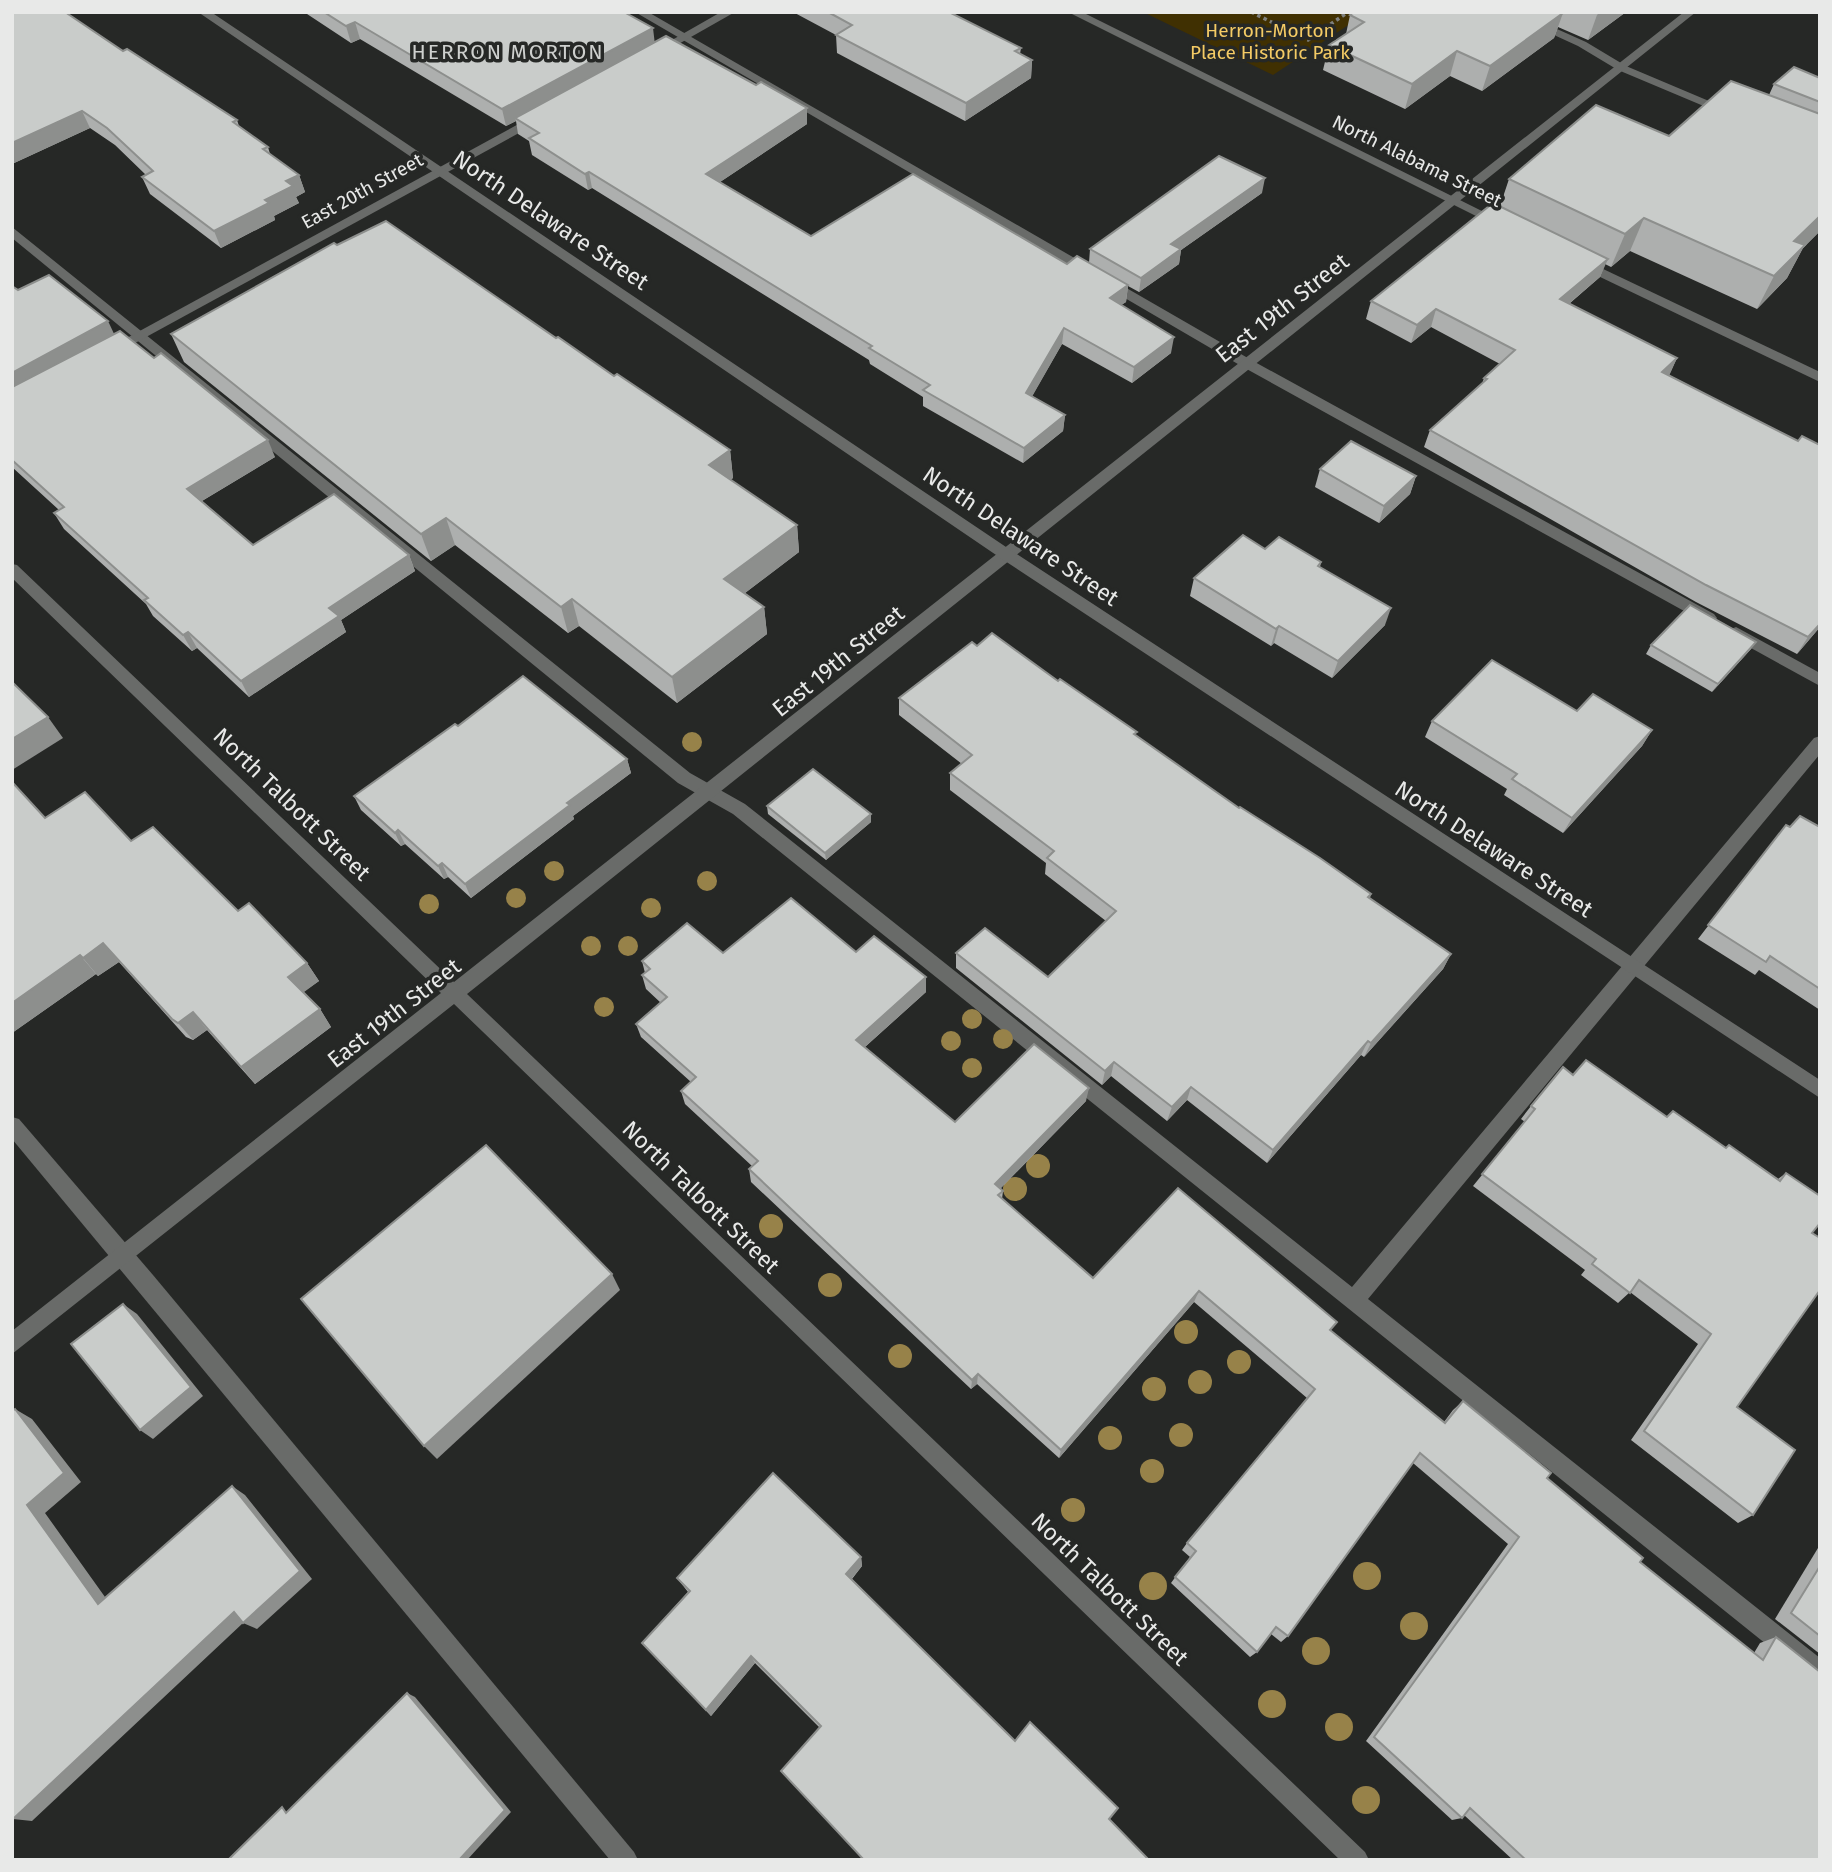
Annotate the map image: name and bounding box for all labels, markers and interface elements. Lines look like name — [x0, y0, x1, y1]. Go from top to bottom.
park label: Herron-Morton Place Historic Park — [1190, 19, 1350, 64]
district label: HERRON MORTON — [411, 39, 605, 65]
street label: North Alabama Street — [1328, 110, 1506, 212]
street label: North Delaware Street — [448, 144, 655, 296]
street label: East 20th Street — [297, 148, 427, 234]
street label: East 19th Street — [1210, 247, 1355, 369]
street label: North Delaware Street — [918, 460, 1125, 612]
street label: East 19th Street — [766, 599, 910, 723]
street label: North Talbott Street — [208, 722, 377, 887]
street label: North Delaware Street — [1390, 775, 1599, 924]
street label: East 19th Street — [322, 952, 467, 1074]
street label: North Talbott Street — [617, 1115, 786, 1280]
street label: North Talbott Street — [1026, 1507, 1195, 1672]

